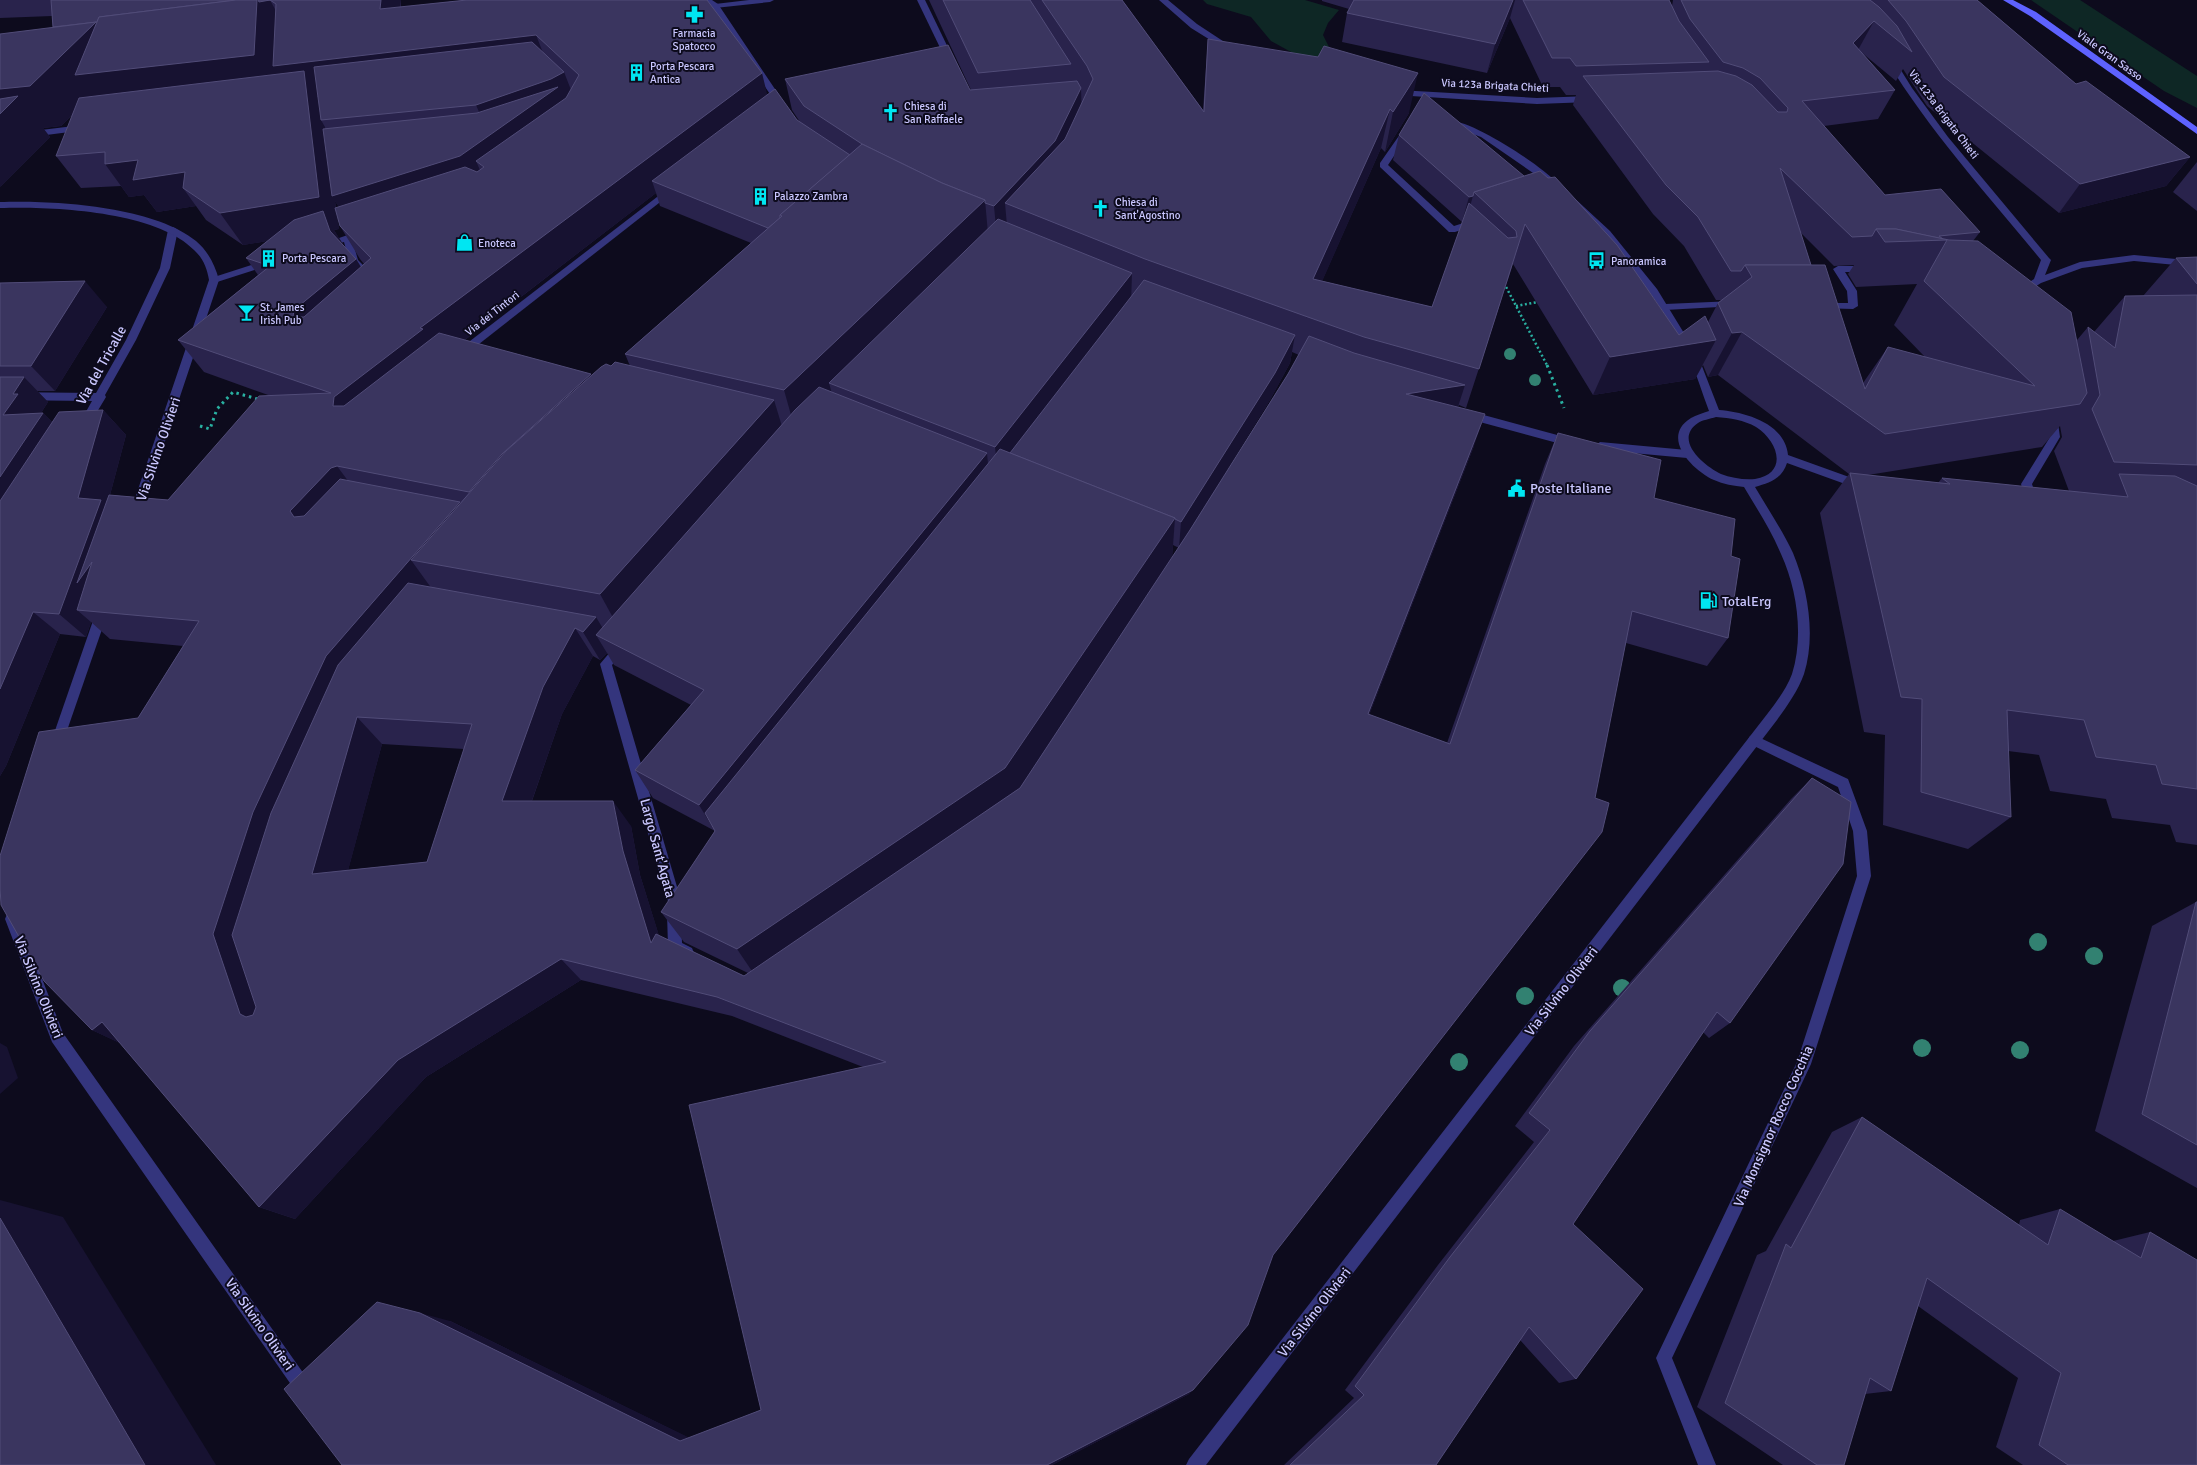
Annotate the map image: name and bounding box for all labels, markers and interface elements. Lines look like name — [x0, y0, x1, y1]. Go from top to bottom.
pharmacy icon: Farmacia Spatocco — [684, 5, 704, 25]
place label: Farmacia Spatocco — [672, 27, 716, 53]
street label: Viale Gran Sasso — [2074, 27, 2145, 84]
place label: Porta Pescara Antica — [650, 60, 715, 86]
building icon: Porta Pescara Antica — [626, 62, 646, 82]
street label: Via 123a Brigata Chieti — [1906, 67, 1981, 161]
street label: Via 123a Brigata Chieti — [1441, 76, 1549, 95]
place label: Chiesa di San Raffaele — [904, 100, 963, 126]
church icon: Chiesa di San Raffaele — [880, 102, 900, 122]
building icon: Palazzo Zambra — [750, 186, 770, 206]
place label: Palazzo Zambra — [774, 190, 848, 203]
place label: Chiesa di Sant'Agostino — [1115, 196, 1181, 222]
church icon: Chiesa di Sant'Agostino — [1091, 198, 1111, 218]
shop icon: Enoteca — [454, 233, 474, 253]
place label: Enoteca — [478, 237, 516, 250]
building icon: Porta Pescara — [258, 248, 278, 268]
bus stop icon: Panoramica — [1587, 251, 1607, 271]
place label: Porta Pescara — [282, 252, 347, 265]
place label: Panoramica — [1611, 255, 1667, 268]
street label: Via dei Tintori — [463, 288, 522, 339]
place label: St. James Irish Pub — [260, 301, 305, 327]
bar icon: St. James Irish Pub — [236, 303, 256, 323]
street label: Via del Tricalle — [73, 323, 130, 408]
street label: Via Silvino Olivieri — [133, 395, 184, 503]
public building icon: Poste Italiane — [1506, 478, 1526, 498]
place label: Poste Italiane — [1530, 480, 1612, 497]
fuel station icon: TotalErg — [1698, 591, 1718, 611]
place label: TotalErg — [1722, 593, 1771, 610]
street label: Largo Sant'Agata — [636, 797, 679, 900]
street label: Via Silvino Olivieri — [10, 934, 67, 1041]
street label: Via Silvino Olivieri — [1521, 943, 1602, 1039]
street label: Via Monsignor Rocco Cocchia — [1730, 1043, 1817, 1210]
street label: Via Silvino Olivieri — [1274, 1264, 1355, 1360]
street label: Via Silvino Olivieri — [221, 1275, 298, 1374]

